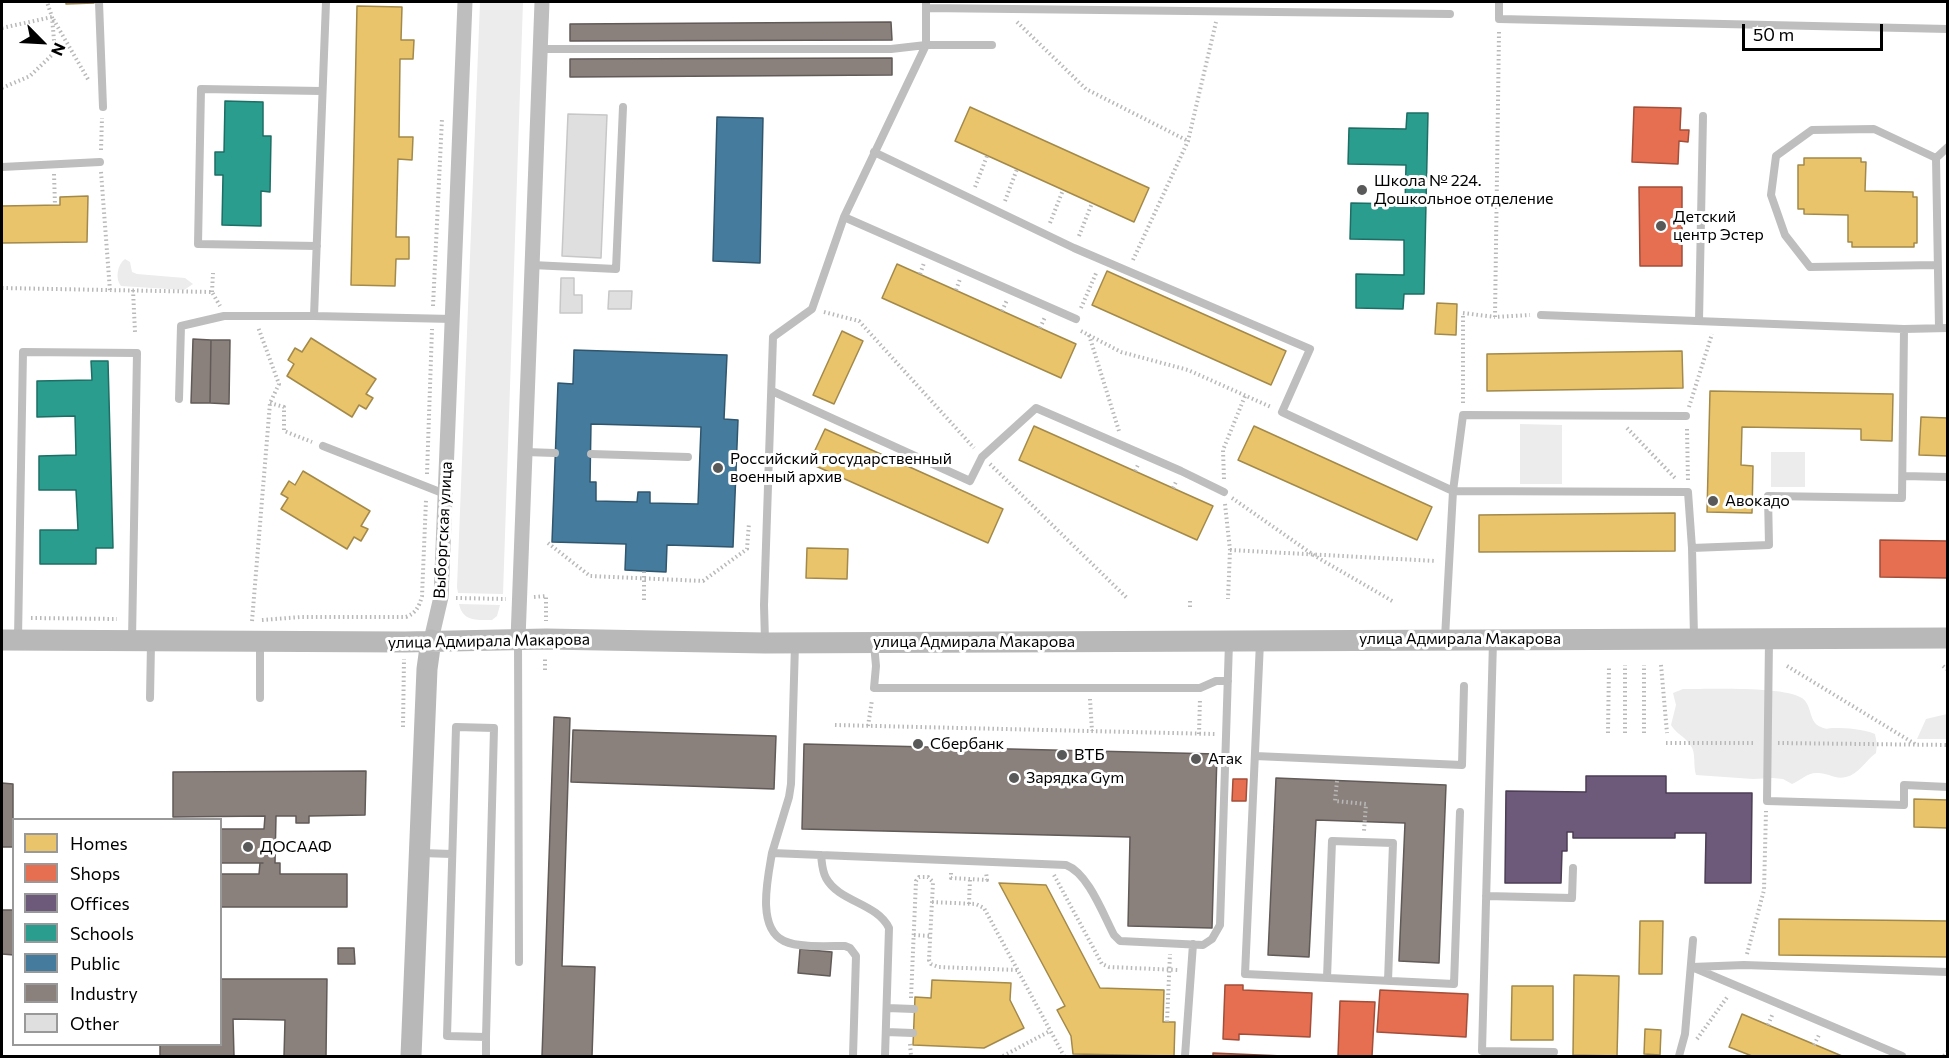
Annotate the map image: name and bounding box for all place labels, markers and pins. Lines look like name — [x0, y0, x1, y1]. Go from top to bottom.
place label: Школа № 224. Дошкольное отделение — [1374, 171, 1554, 209]
marker: Школа № 224. Дошкольное отделение — [1355, 183, 1369, 197]
place label: Детский центр Эстер — [1673, 207, 1764, 245]
marker: Детский центр Эстер — [1654, 219, 1668, 233]
place label: Российский государственный военный архив — [730, 449, 952, 487]
marker: Российский государственный военный архив — [711, 461, 725, 475]
place label: Авокадо — [1725, 491, 1790, 511]
marker: Авокадо — [1706, 494, 1720, 508]
place label: Сбербанк — [930, 734, 1004, 754]
marker: Сбербанк — [911, 737, 925, 751]
place label: ВТБ — [1074, 745, 1105, 765]
marker: ВТБ — [1055, 748, 1069, 762]
place label: Атак — [1208, 749, 1243, 769]
marker: Атак — [1189, 752, 1203, 766]
place label: Зарядка Gym — [1026, 768, 1124, 788]
marker: Зарядка Gym — [1007, 771, 1021, 785]
place label: ДОСААФ — [260, 837, 332, 857]
marker: ДОСААФ — [241, 840, 255, 854]

